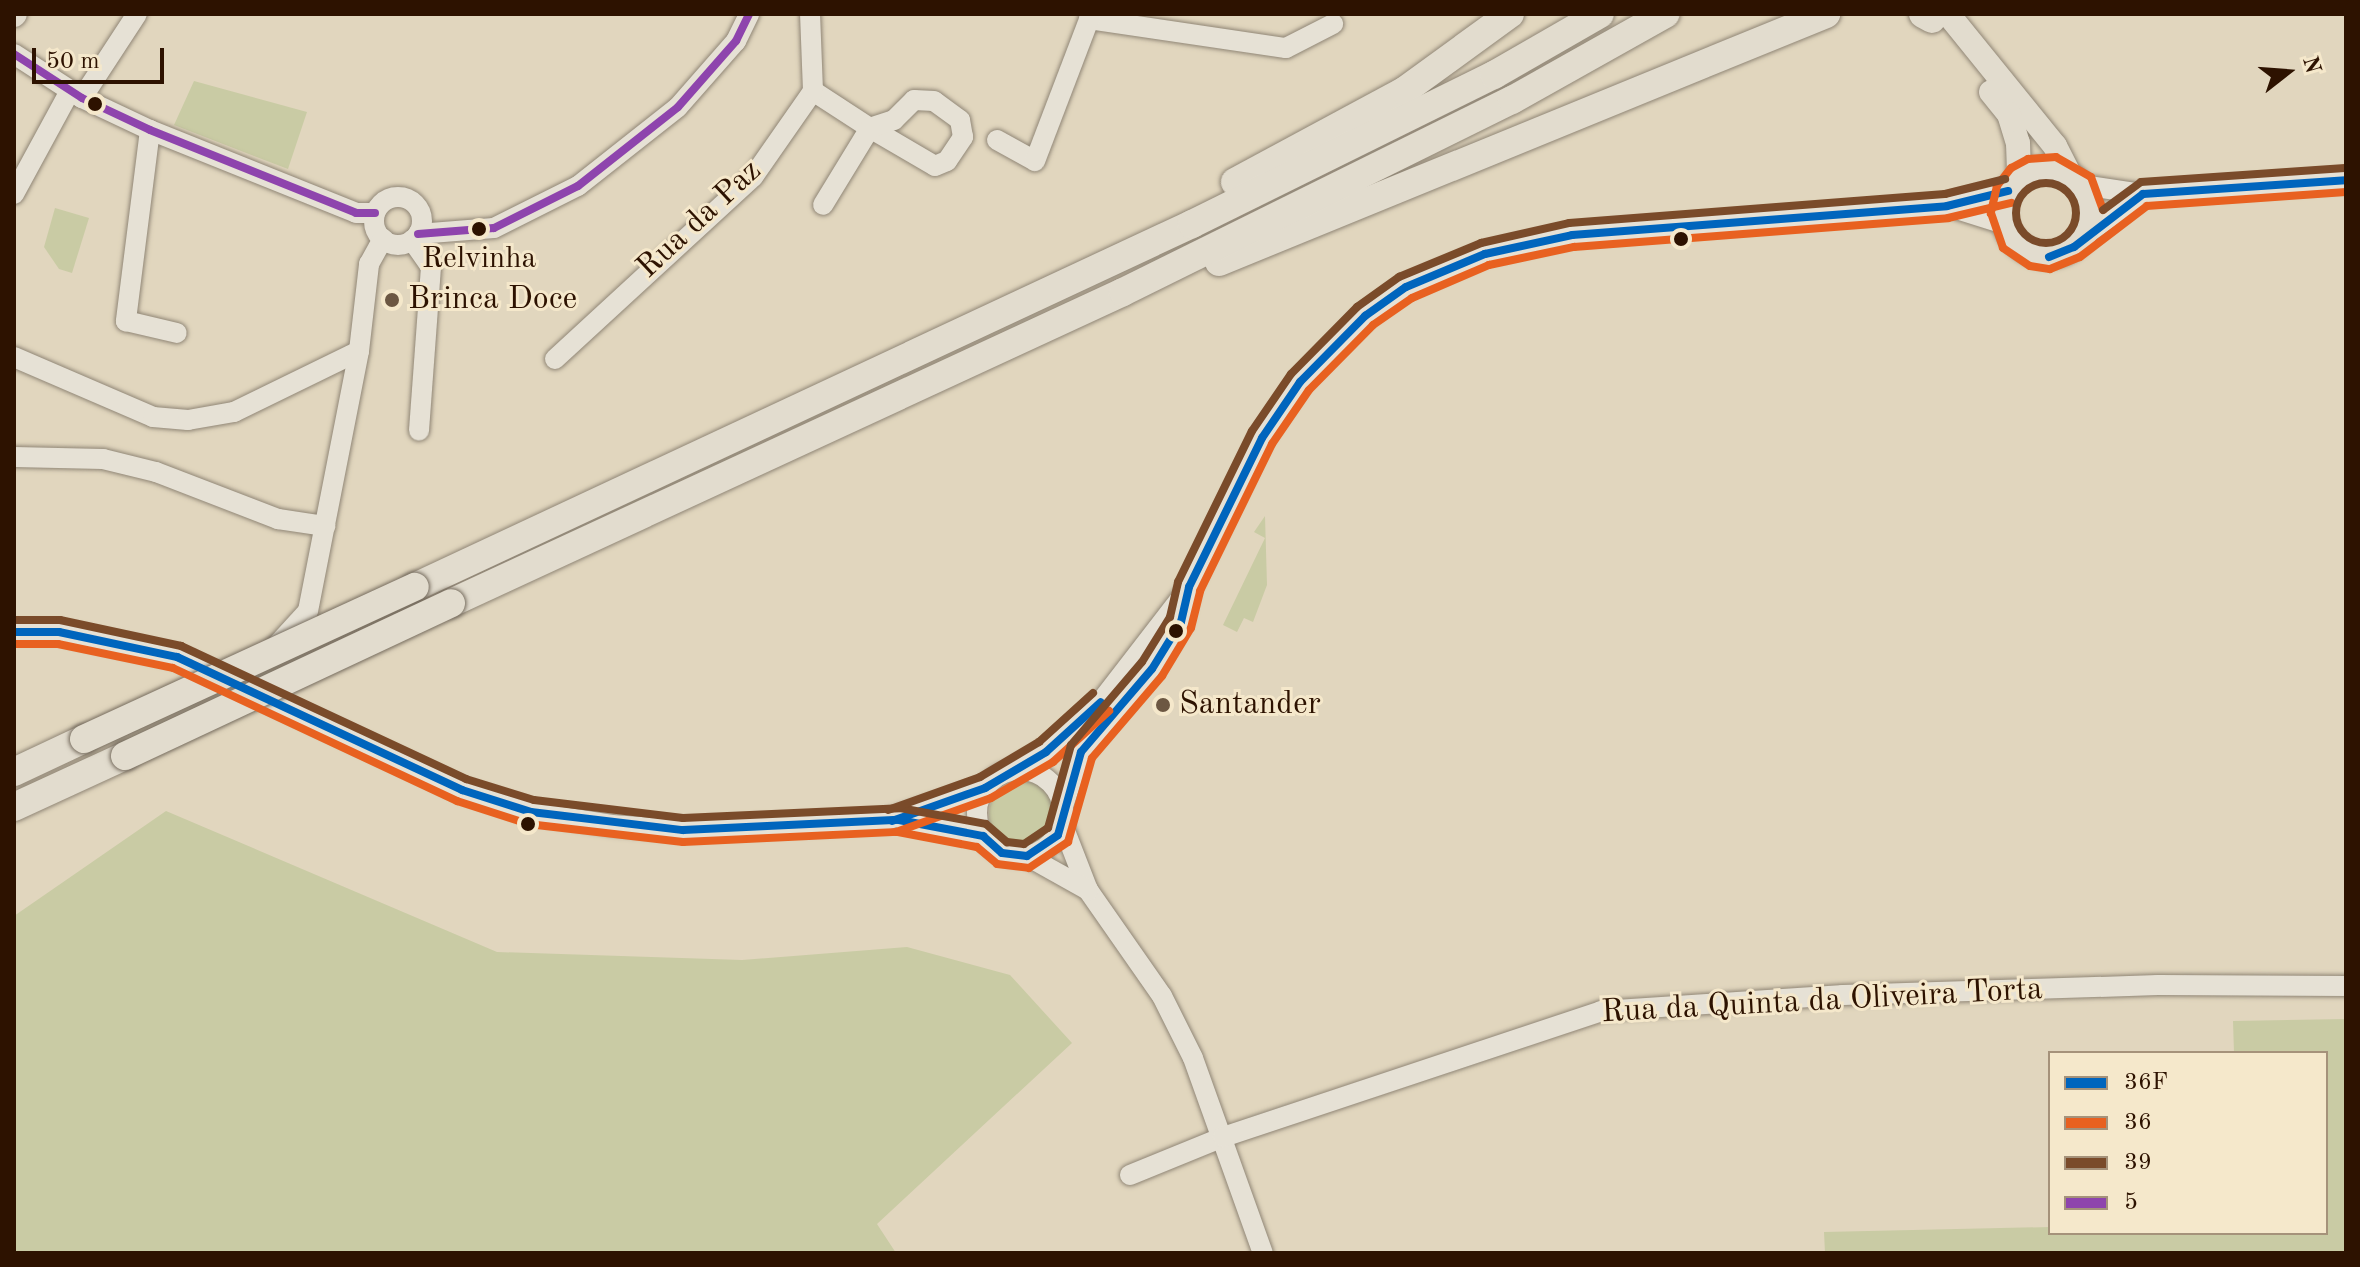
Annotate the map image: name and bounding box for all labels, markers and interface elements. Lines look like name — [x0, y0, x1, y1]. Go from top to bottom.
scale bar — [36, 32, 168, 82]
north arrow — [2248, 32, 2328, 112]
text: 50 m — [46, 50, 100, 74]
text: N — [2298, 54, 2324, 76]
unlabelled marker — [87, 96, 103, 112]
street label: Rua da Paz — [630, 153, 770, 287]
marker: Relvinha — [471, 221, 487, 237]
unlabelled marker — [1673, 231, 1689, 247]
place label: Relvinha — [422, 241, 536, 277]
place label: Brinca Doce — [408, 281, 577, 319]
marker: Brinca Doce — [383, 291, 401, 309]
unlabelled marker — [1168, 623, 1184, 639]
place label: Santander — [1179, 686, 1321, 724]
marker: Santander — [1154, 696, 1172, 714]
unlabelled marker — [520, 816, 536, 832]
street label: Rua da Quinta da Oliveira Torta — [1600, 971, 2044, 1033]
legend — [2048, 1051, 2328, 1235]
text: 36F — [2124, 1071, 2168, 1095]
text: 36 — [2124, 1111, 2152, 1135]
text: 39 — [2124, 1151, 2152, 1175]
text: 5 — [2124, 1191, 2138, 1215]

